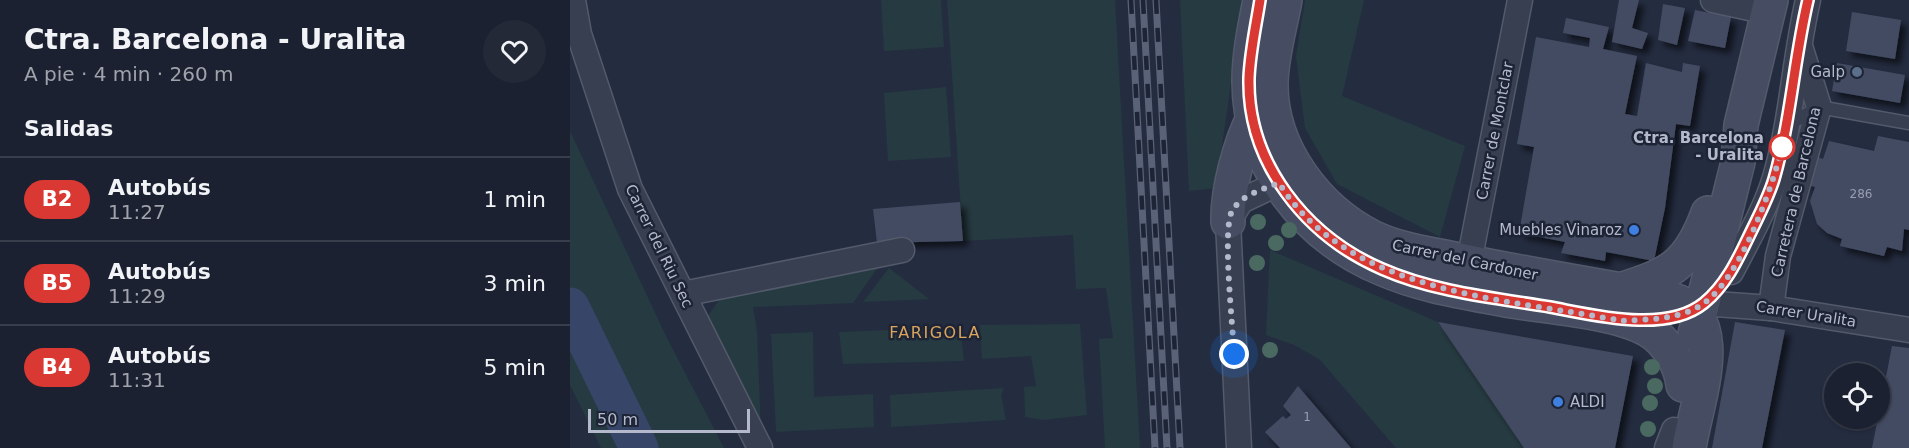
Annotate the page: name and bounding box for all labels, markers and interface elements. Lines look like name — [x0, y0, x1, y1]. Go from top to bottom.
button: heart — [483, 20, 546, 83]
text: Ctra. Barcelona - Uralita — [24, 23, 406, 56]
street label: Carrer de Montclar — [1473, 60, 1517, 202]
text: A pie · 4 min · 260 m — [24, 62, 234, 86]
place label: Galp — [1810, 63, 1845, 81]
marker: Galp — [1850, 65, 1864, 79]
street label: Carretera de Barcelona — [1768, 105, 1824, 279]
text: Salidas — [24, 116, 113, 141]
place label: Ctra. Barcelona - Uralita — [1633, 129, 1764, 164]
marker: Ctra. Barcelona - Uralita — [1769, 134, 1795, 160]
text: Autobús — [108, 175, 211, 200]
street label: Carrer del Riu Sec — [621, 181, 697, 311]
text: B2 — [42, 187, 72, 211]
text: 1 min — [484, 187, 546, 212]
house number: 286 — [1850, 187, 1872, 201]
text: 11:27 — [108, 200, 166, 224]
place label: Muebles Vinaroz — [1499, 221, 1622, 239]
marker: Muebles Vinaroz — [1627, 223, 1641, 237]
street label: Carrer del Cardoner — [1391, 236, 1540, 284]
text: Autobús — [108, 259, 211, 284]
text: B5 — [42, 271, 72, 295]
text: 3 min — [484, 271, 546, 296]
text: 11:29 — [108, 284, 166, 308]
street label: Carrer Uralita — [1755, 297, 1857, 331]
district label: FARIGOLA — [889, 323, 981, 342]
your location — [1219, 339, 1249, 369]
text: Autobús — [108, 343, 211, 368]
text: B4 — [42, 355, 72, 379]
text: 5 min — [484, 355, 546, 380]
map controls — [1824, 363, 1890, 429]
button: locate — [1824, 363, 1890, 429]
text: 11:31 — [108, 368, 166, 392]
place label: ALDI — [1570, 393, 1605, 411]
marker: ALDI — [1551, 395, 1565, 409]
scale bar — [588, 406, 750, 434]
text: 50 m — [597, 410, 638, 429]
house number: 1 — [1303, 410, 1311, 424]

